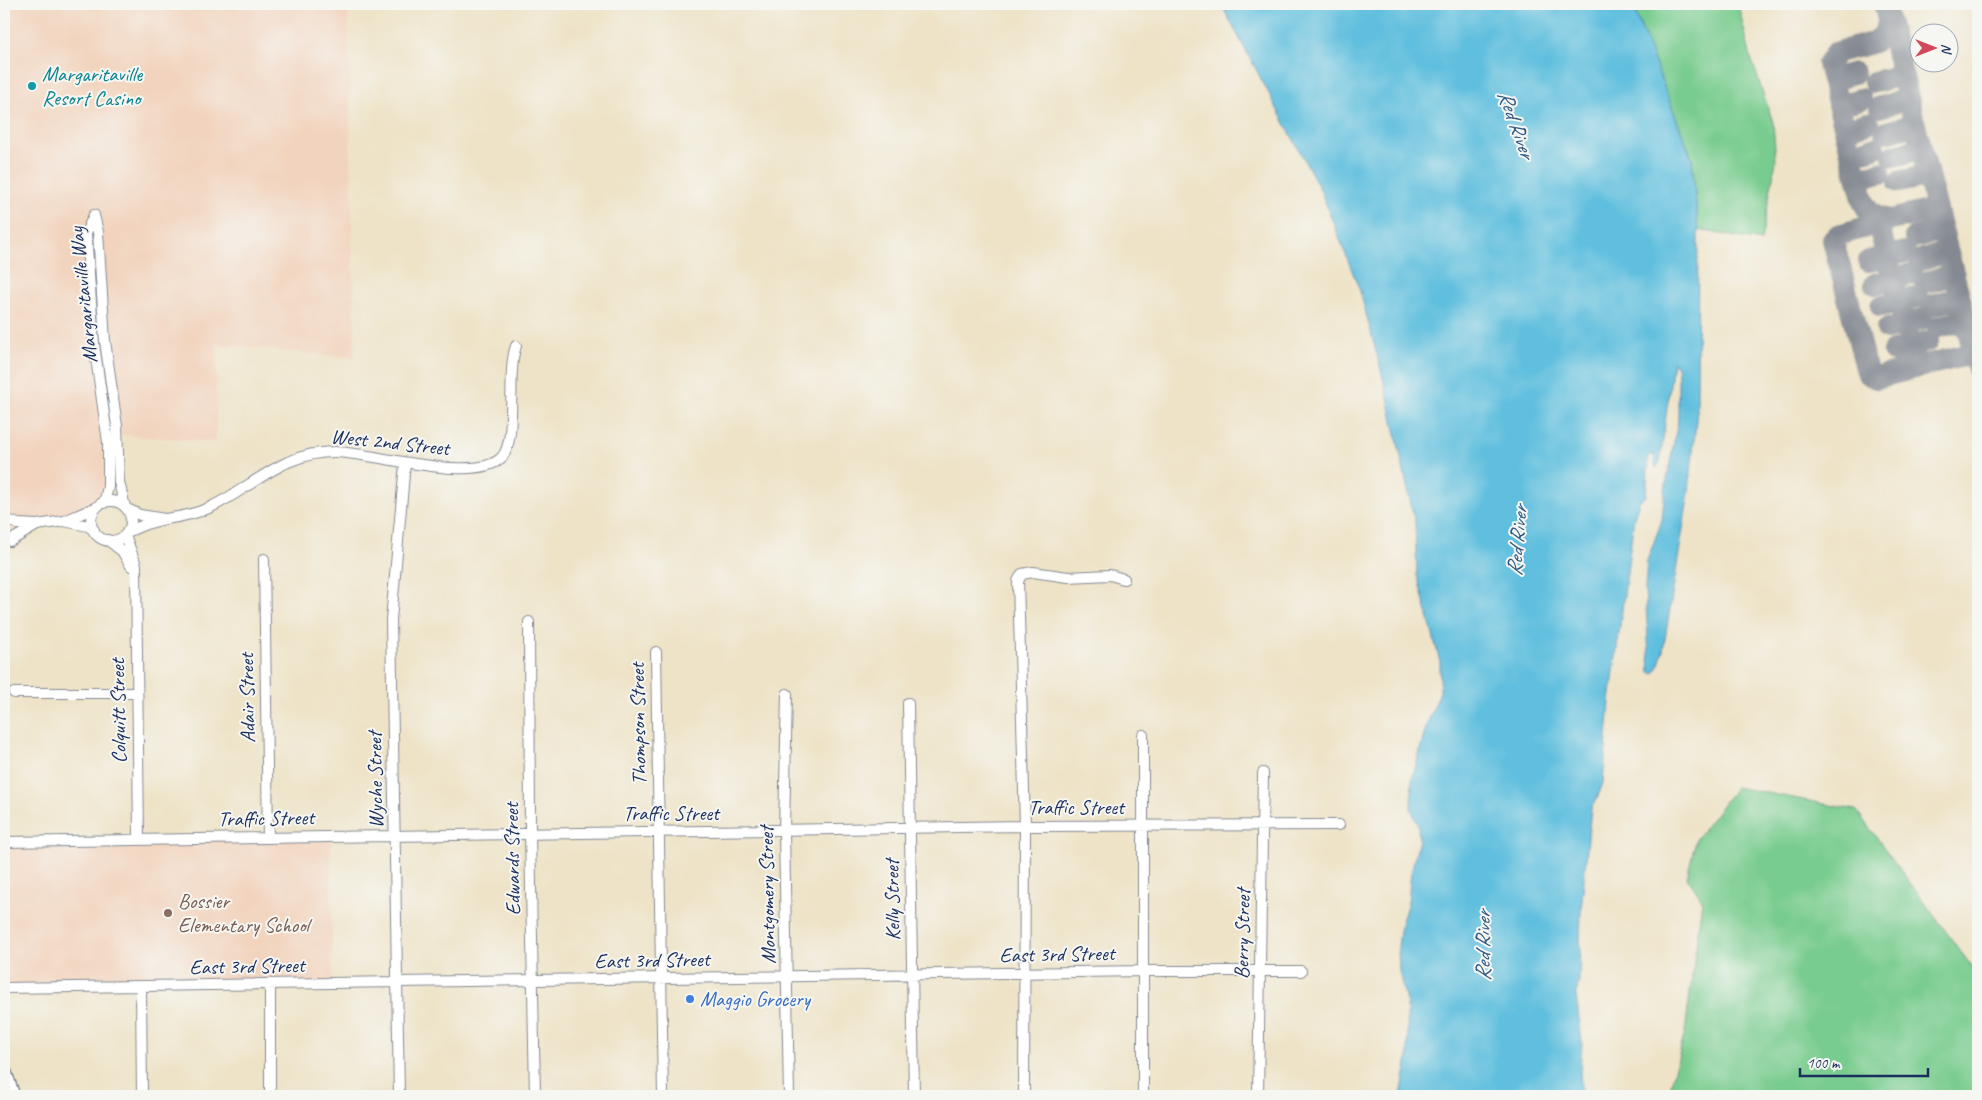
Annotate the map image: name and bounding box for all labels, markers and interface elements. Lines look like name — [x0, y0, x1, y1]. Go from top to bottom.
north arrow — [1910, 22, 1960, 72]
text: N — [1938, 44, 1955, 55]
place label: Margaritaville Resort Casino — [42, 61, 143, 111]
marker: Margaritaville Resort Casino — [26, 80, 38, 92]
water label: Red River — [1491, 86, 1543, 166]
street label: Margaritaville Way — [63, 224, 103, 364]
street label: West 2nd Street — [330, 423, 453, 461]
water label: Red River — [1500, 501, 1534, 577]
street label: Adair Street — [233, 651, 261, 743]
street label: Colquitt Street — [104, 656, 132, 764]
street label: Thompson Street — [624, 661, 652, 785]
street label: Wyche Street — [361, 728, 389, 829]
street label: Traffic Street — [1028, 794, 1126, 820]
street label: Edwards Street — [498, 800, 526, 916]
street label: Traffic Street — [623, 800, 721, 826]
street label: Traffic Street — [218, 804, 316, 832]
street label: Montgomery Street — [753, 823, 781, 964]
street label: Kelly Street — [878, 856, 906, 941]
street label: Berry Street — [1228, 886, 1256, 979]
place label: Bossier Elementary School — [178, 888, 313, 938]
marker: Bossier Elementary School — [162, 907, 174, 919]
water label: Red River — [1469, 907, 1497, 981]
street label: East 3rd Street — [999, 940, 1117, 968]
street label: East 3rd Street — [594, 946, 712, 974]
street label: East 3rd Street — [189, 952, 307, 980]
place label: Maggio Grocery — [700, 986, 812, 1012]
marker: Maggio Grocery — [684, 993, 696, 1005]
scale bar — [1800, 1045, 1927, 1077]
text: 100 m — [1807, 1054, 1841, 1073]

